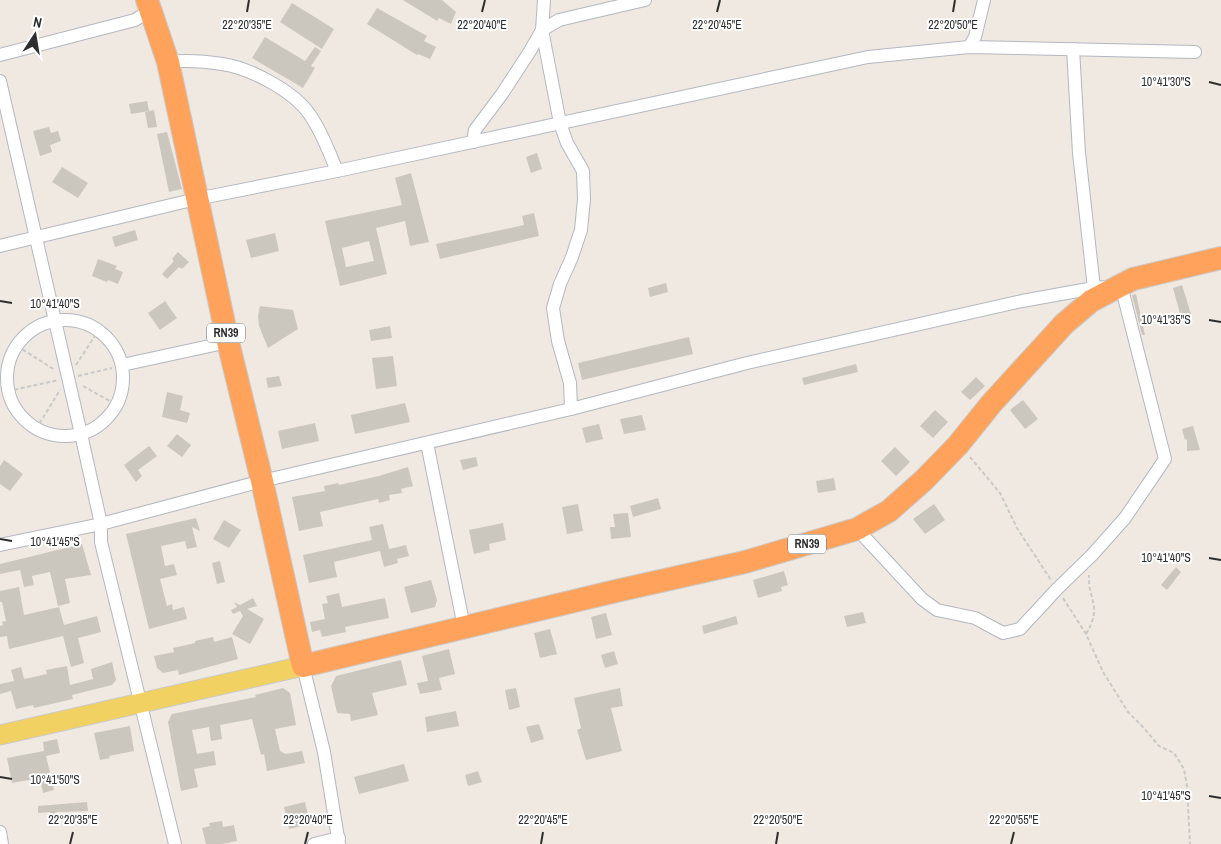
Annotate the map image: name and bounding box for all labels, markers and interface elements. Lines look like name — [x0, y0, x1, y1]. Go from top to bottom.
north arrow — [10, 10, 60, 60]
text: N — [32, 13, 44, 32]
text: 22°20'35"E — [222, 17, 272, 33]
text: 22°20'40"E — [457, 17, 507, 33]
text: 22°20'45"E — [692, 17, 742, 33]
text: 22°20'50"E — [928, 17, 978, 33]
text: 10°41'30"S — [1141, 74, 1191, 90]
text: 10°41'40"S — [30, 296, 80, 312]
text: 10°41'35"S — [1141, 312, 1191, 328]
road number: RN39 — [207, 323, 245, 342]
text: 10°41'45"S — [30, 534, 80, 550]
road number: RN39 — [788, 534, 826, 554]
text: 10°41'40"S — [1141, 550, 1191, 566]
text: 10°41'50"S — [30, 772, 80, 788]
text: 10°41'45"S — [1141, 788, 1191, 804]
text: 22°20'35"E — [48, 812, 98, 828]
text: 22°20'40"E — [283, 812, 333, 828]
text: 22°20'45"E — [518, 812, 568, 828]
text: 22°20'50"E — [753, 812, 803, 828]
text: 22°20'55"E — [989, 812, 1039, 828]

